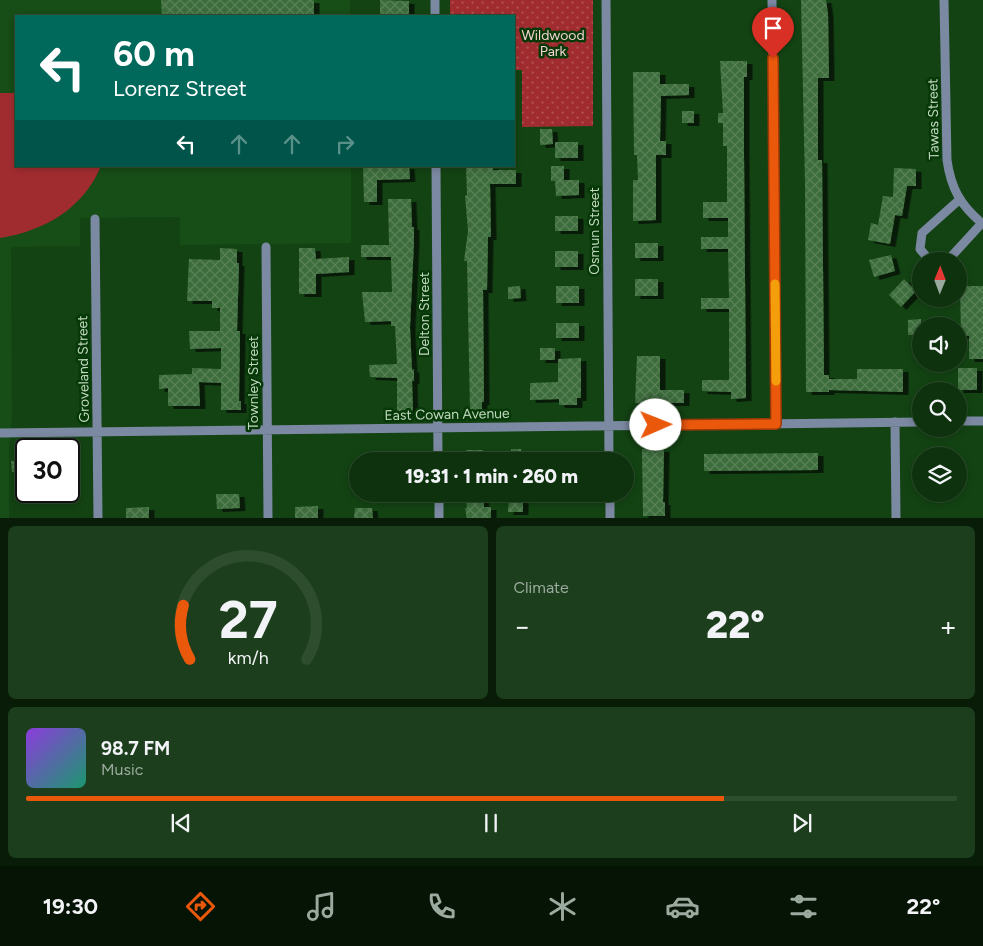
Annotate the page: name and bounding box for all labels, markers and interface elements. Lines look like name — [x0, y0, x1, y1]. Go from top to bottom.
pin — [752, 7, 794, 58]
icon: arrive — [759, 14, 787, 42]
park label: Wildwood Park — [521, 27, 585, 60]
text: 60 m — [113, 33, 195, 75]
icon: left — [30, 35, 95, 100]
text: Lorenz Street — [113, 75, 247, 102]
street label: Tawas Street — [924, 78, 943, 160]
icon: left — [172, 130, 200, 158]
icon: ahead — [225, 130, 253, 158]
icon: ahead — [278, 130, 306, 158]
icon: right — [331, 130, 359, 158]
street label: Osmun Street — [586, 187, 603, 275]
north arrow — [912, 252, 968, 308]
map controls — [912, 252, 967, 502]
street label: Delton Street — [416, 272, 433, 356]
street label: Groveland Street — [74, 315, 93, 423]
button: sound — [912, 317, 967, 372]
street label: Townley Street — [245, 336, 262, 430]
button: search — [912, 382, 967, 437]
position arrow — [629, 398, 681, 450]
street label: East Cowan Avenue — [384, 405, 510, 424]
speed limit sign: 30 — [15, 438, 80, 503]
button: layers — [912, 447, 967, 502]
text: 19:31 · 1 min · 260 m — [405, 465, 578, 488]
text: Climate — [514, 578, 569, 597]
text: 27 — [218, 589, 277, 651]
text: 22° — [706, 602, 765, 648]
text: − — [514, 609, 531, 643]
text: + — [940, 609, 957, 643]
text: km/h — [227, 647, 268, 668]
text: 98.7 FM — [101, 737, 170, 760]
text: Music — [101, 760, 143, 779]
icon: previous — [167, 809, 195, 837]
icon: pause — [477, 809, 505, 837]
icon: next — [788, 809, 816, 837]
icon: directions — [183, 889, 218, 924]
icon: music — [304, 889, 339, 924]
icon: phone — [424, 889, 459, 924]
icon: climate — [545, 889, 580, 924]
icon: car — [665, 889, 700, 924]
icon: filters — [786, 889, 821, 924]
text: 19:30 — [43, 893, 98, 920]
text: 22° — [906, 893, 940, 920]

